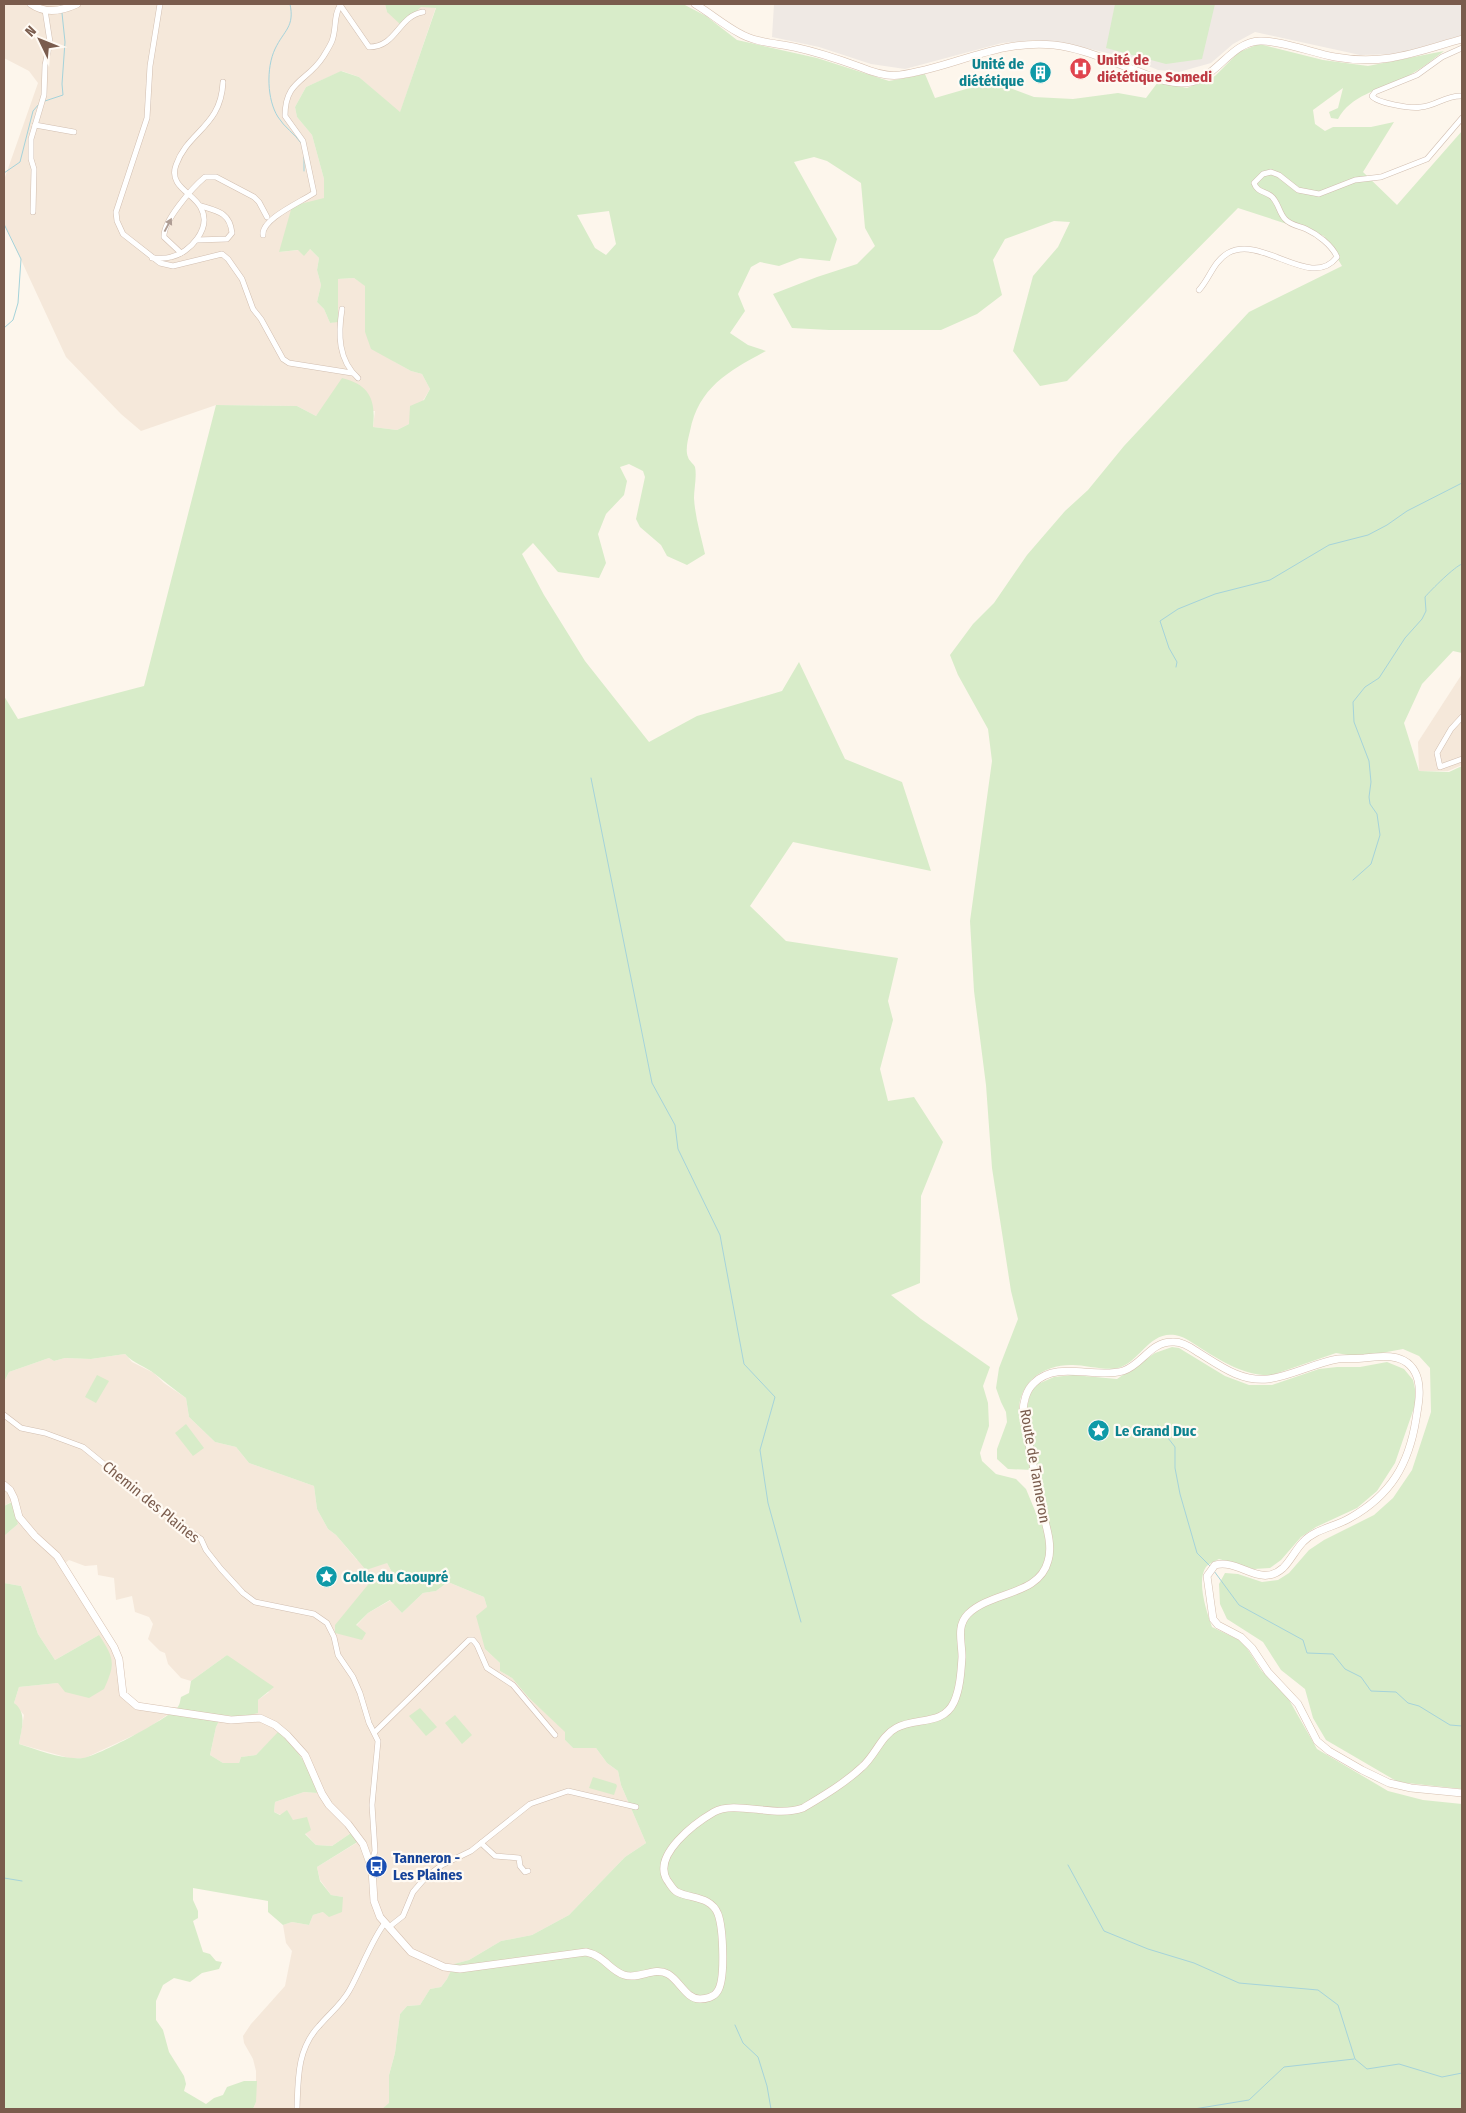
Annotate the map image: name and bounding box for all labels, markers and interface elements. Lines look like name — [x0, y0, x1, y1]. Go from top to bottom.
north arrow — [15, 15, 65, 65]
text: N — [22, 23, 40, 40]
place label: Unité de diététique Somedi — [1097, 51, 1212, 86]
place label: Unité de diététique — [959, 55, 1024, 90]
hospital icon: Unité de diététique Somedi — [1069, 57, 1093, 81]
building icon: Unité de diététique — [1028, 61, 1052, 85]
one-way arrow — [164, 217, 172, 232]
street label: Route de Tanneron — [1016, 1407, 1054, 1525]
place icon: Le Grand Duc — [1087, 1419, 1111, 1443]
place label: Le Grand Duc — [1115, 1422, 1197, 1440]
street label: Chemin des Plaines — [99, 1457, 203, 1547]
place icon: Colle du Caoupré — [315, 1565, 339, 1589]
place label: Colle du Caoupré — [343, 1568, 449, 1586]
place label: Tanneron - Les Plaines — [393, 1849, 463, 1884]
bus stop icon: Tanneron - Les Plaines — [365, 1855, 389, 1879]

